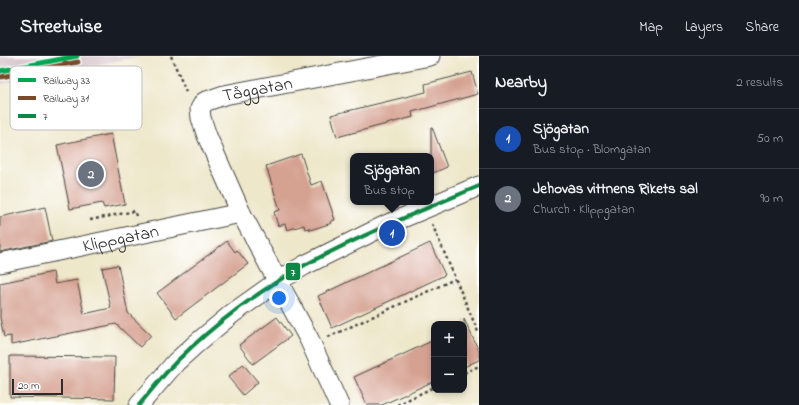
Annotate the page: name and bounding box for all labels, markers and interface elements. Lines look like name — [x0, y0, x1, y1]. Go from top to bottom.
text: Streetwise — [20, 14, 102, 41]
text: Map — [639, 17, 663, 38]
text: Layers — [685, 17, 723, 38]
text: Share — [745, 17, 779, 38]
legend — [10, 66, 142, 130]
text: Nearby — [495, 70, 547, 95]
street label: Tåggatan — [221, 71, 295, 110]
text: Railway 33 — [43, 73, 90, 90]
text: 2 results — [736, 73, 783, 92]
text: Railway 31 — [43, 91, 89, 108]
text: 7 — [43, 109, 48, 125]
text: Sjögatan — [533, 118, 589, 140]
text: 1 — [506, 129, 510, 148]
text: 50 m — [757, 129, 783, 148]
text: Bus stop · Blomgatan — [533, 140, 651, 159]
popup — [350, 153, 434, 205]
pin: 2 — [78, 159, 104, 189]
text: Sjögatan — [364, 159, 420, 181]
text: Jehovas vittnens Rikets sal — [533, 178, 698, 200]
text: Bus stop — [364, 181, 415, 200]
text: 2 — [505, 189, 511, 208]
text: 90 m — [760, 189, 783, 208]
text: Church · Klippgatan — [533, 200, 635, 219]
pin: 1 — [379, 218, 405, 248]
street label: Klippgatan — [80, 219, 161, 261]
line badge: 7 — [285, 262, 301, 281]
text: 7 — [291, 265, 296, 281]
your location — [269, 288, 289, 308]
map controls — [431, 321, 467, 393]
button: + — [431, 321, 467, 357]
button: − — [431, 357, 467, 393]
scale bar — [12, 377, 63, 396]
text: 20 m — [18, 378, 40, 394]

